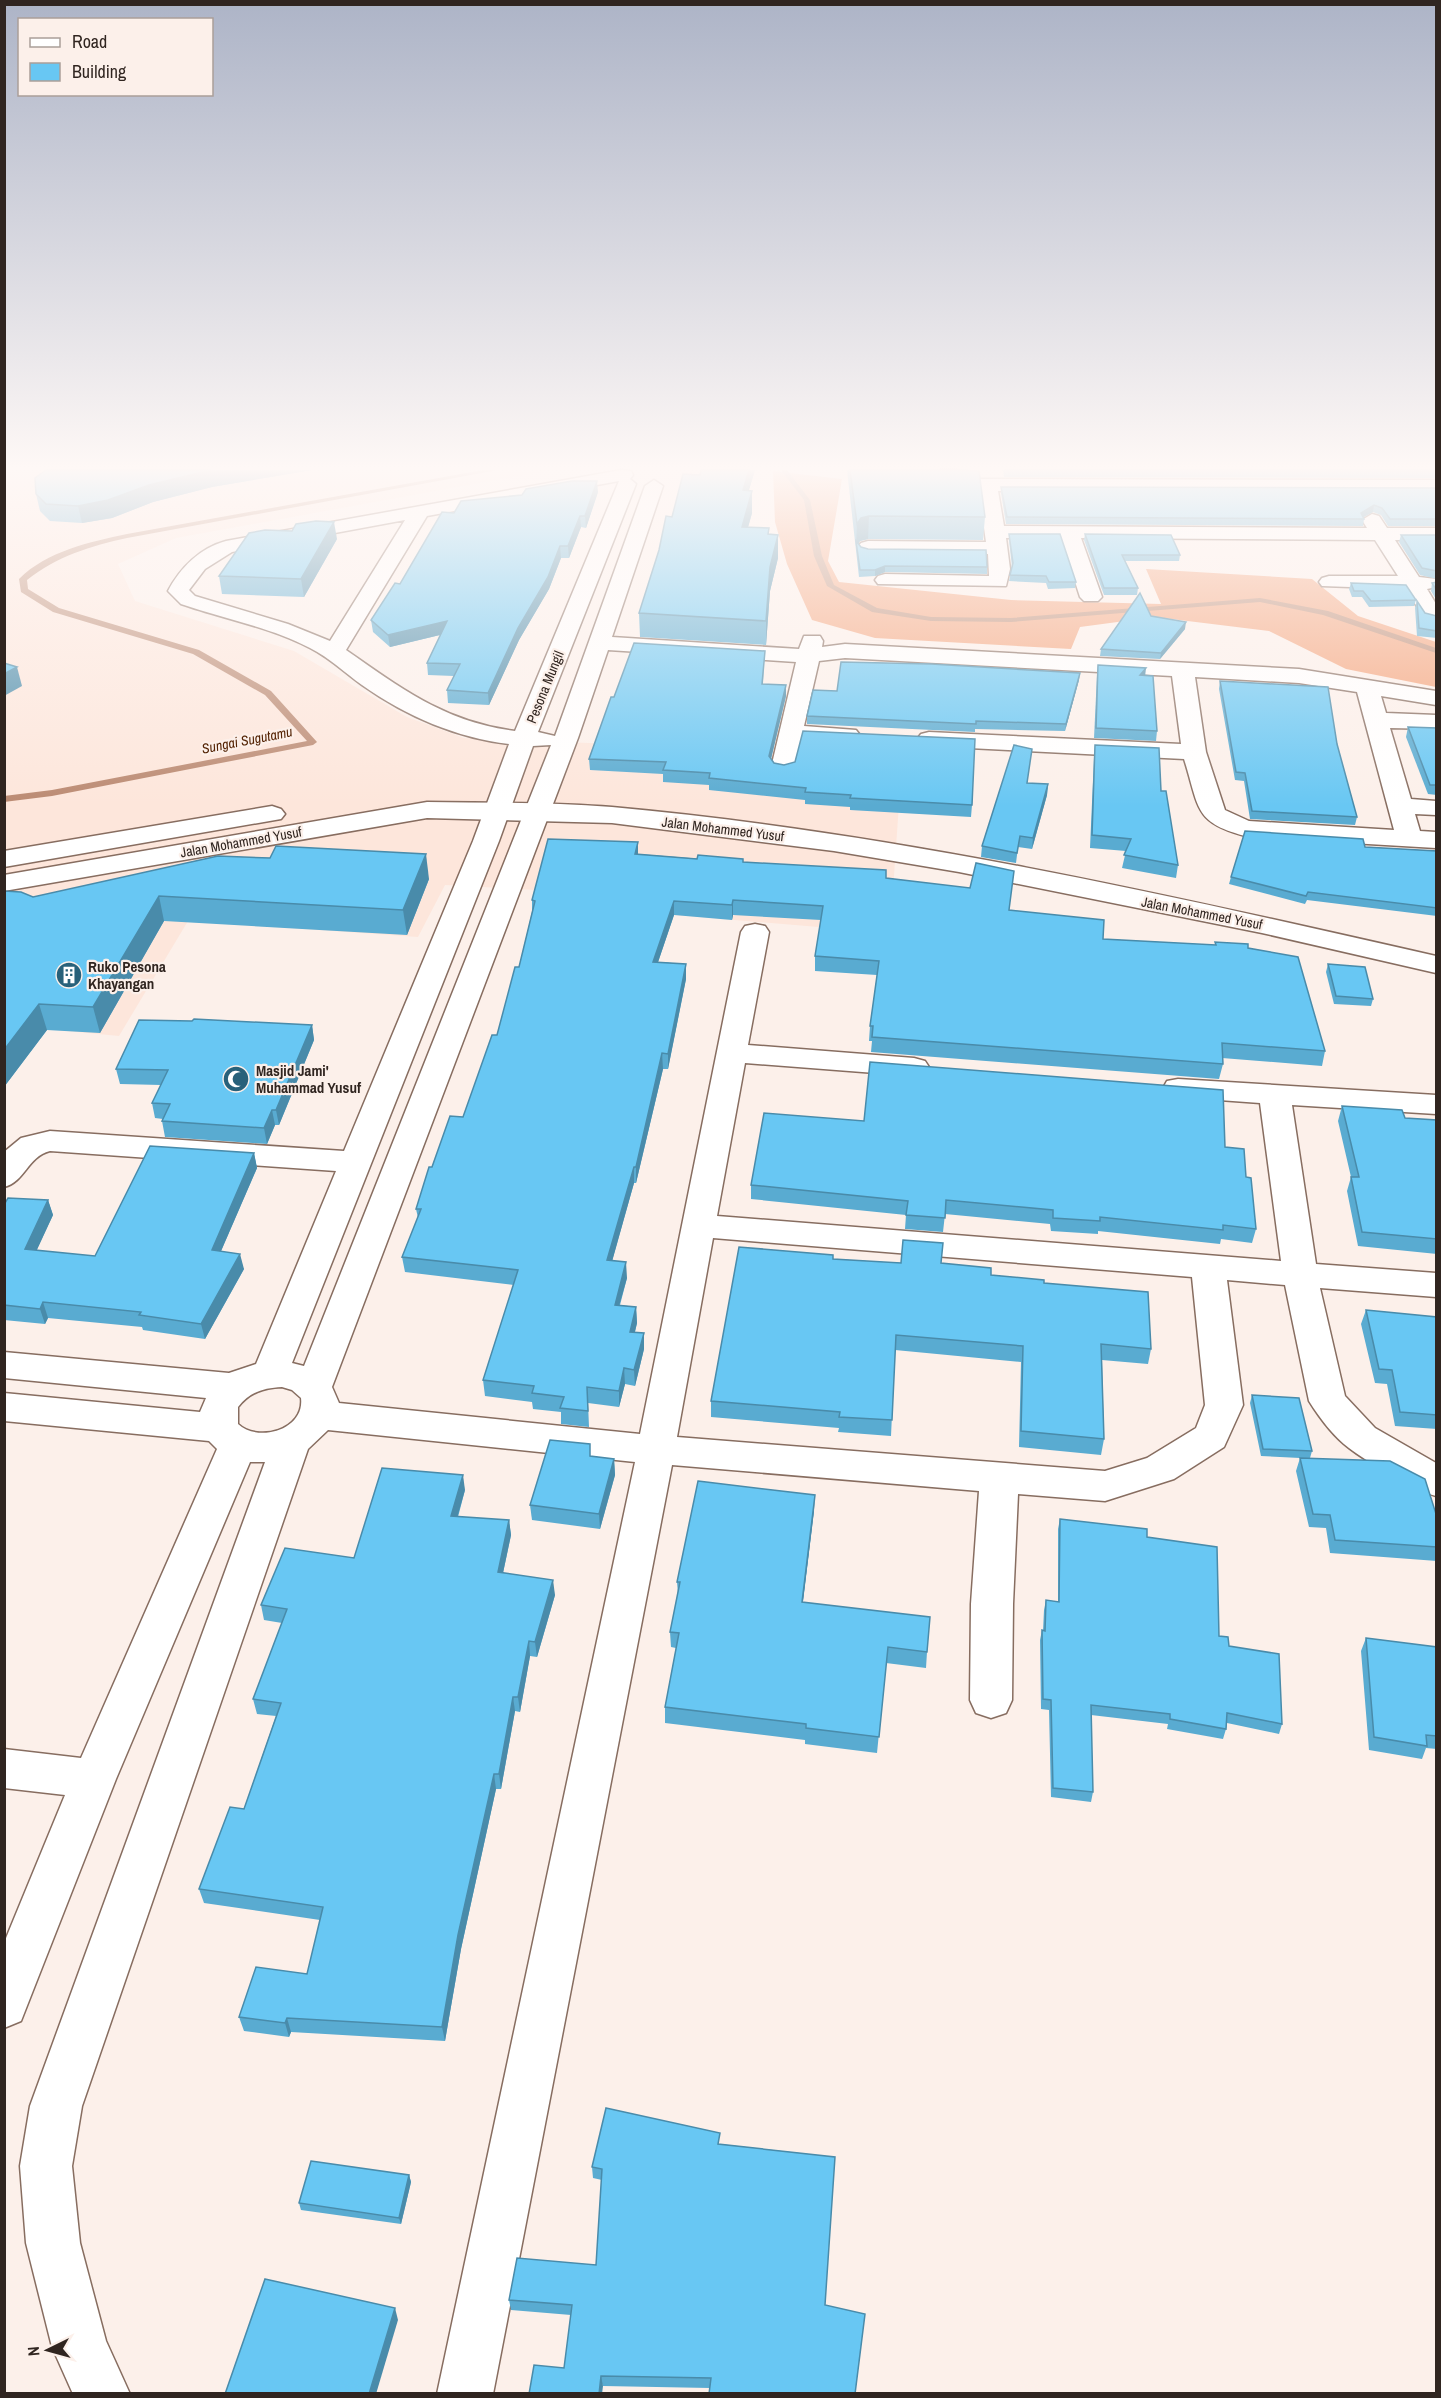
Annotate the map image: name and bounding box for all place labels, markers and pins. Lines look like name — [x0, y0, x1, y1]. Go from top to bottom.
place label: Ruko Pesona Khayangan — [88, 956, 166, 994]
building icon: Ruko Pesona Khayangan — [54, 960, 84, 990]
place label: Masjid Jami' Muhammad Yusuf — [256, 1060, 362, 1098]
mosque icon: Masjid Jami' Muhammad Yusuf — [221, 1064, 251, 1094]

